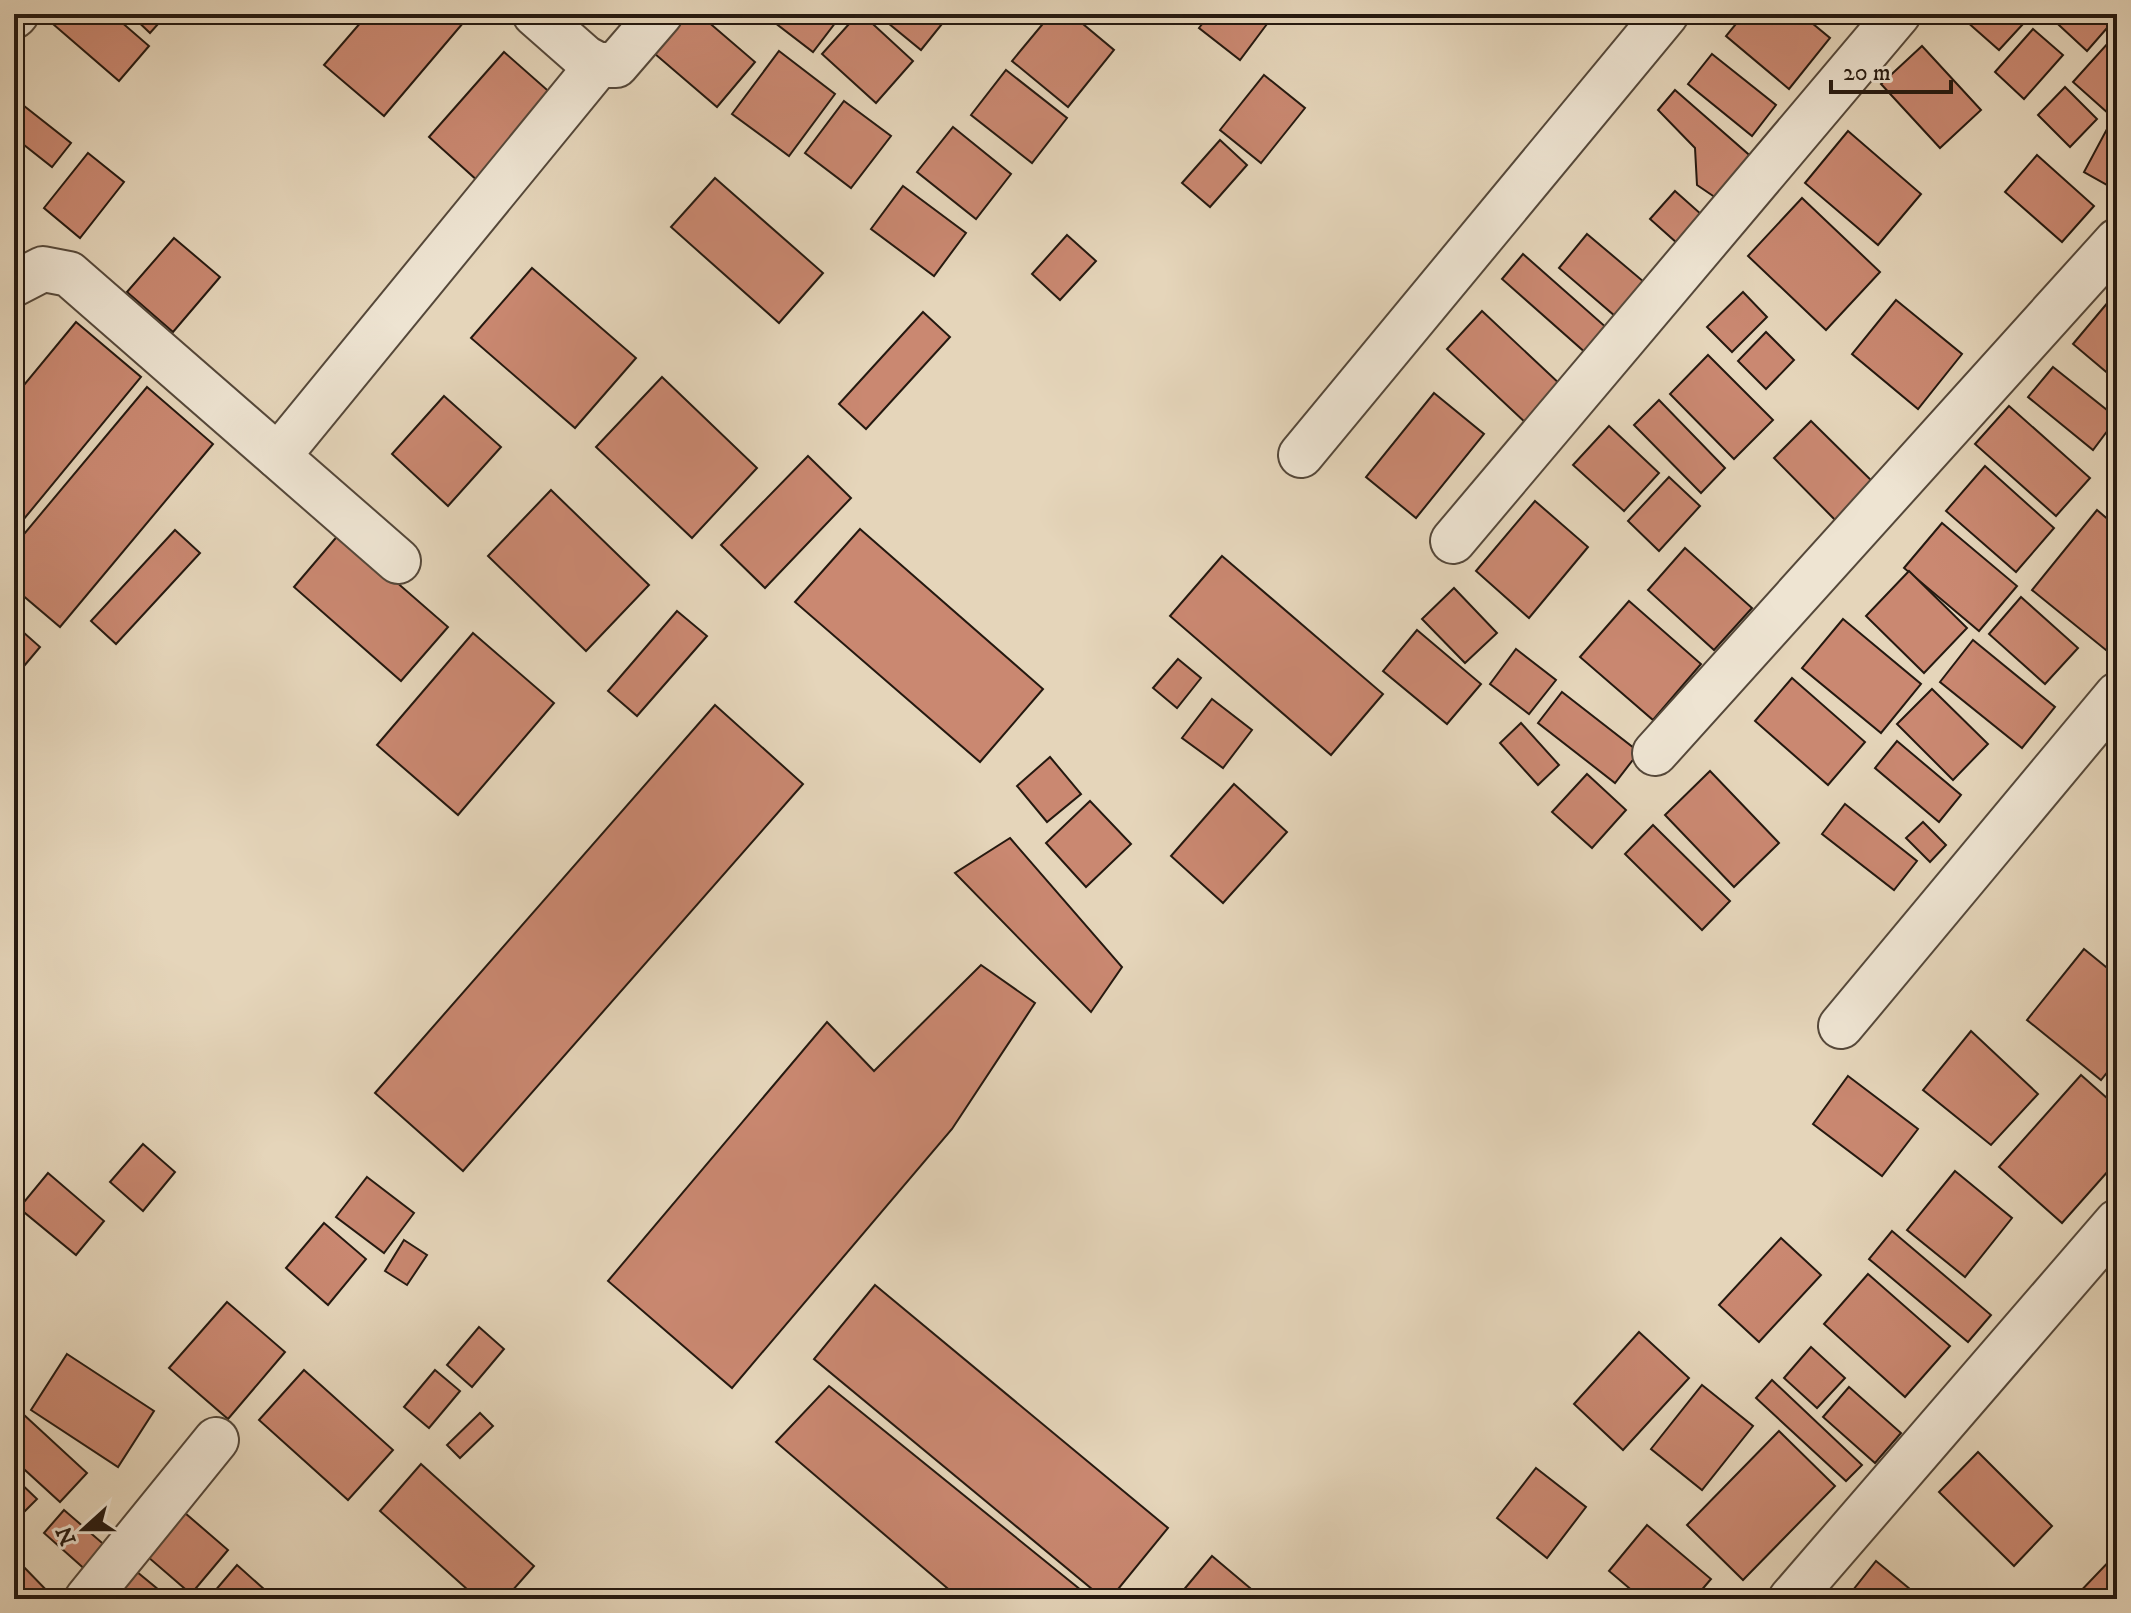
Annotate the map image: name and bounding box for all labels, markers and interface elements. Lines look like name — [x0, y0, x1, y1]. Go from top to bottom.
scale bar — [1831, 44, 1951, 94]
text: 20 m — [1843, 58, 1891, 88]
north arrow — [44, 1489, 124, 1569]
text: N — [51, 1522, 83, 1549]

